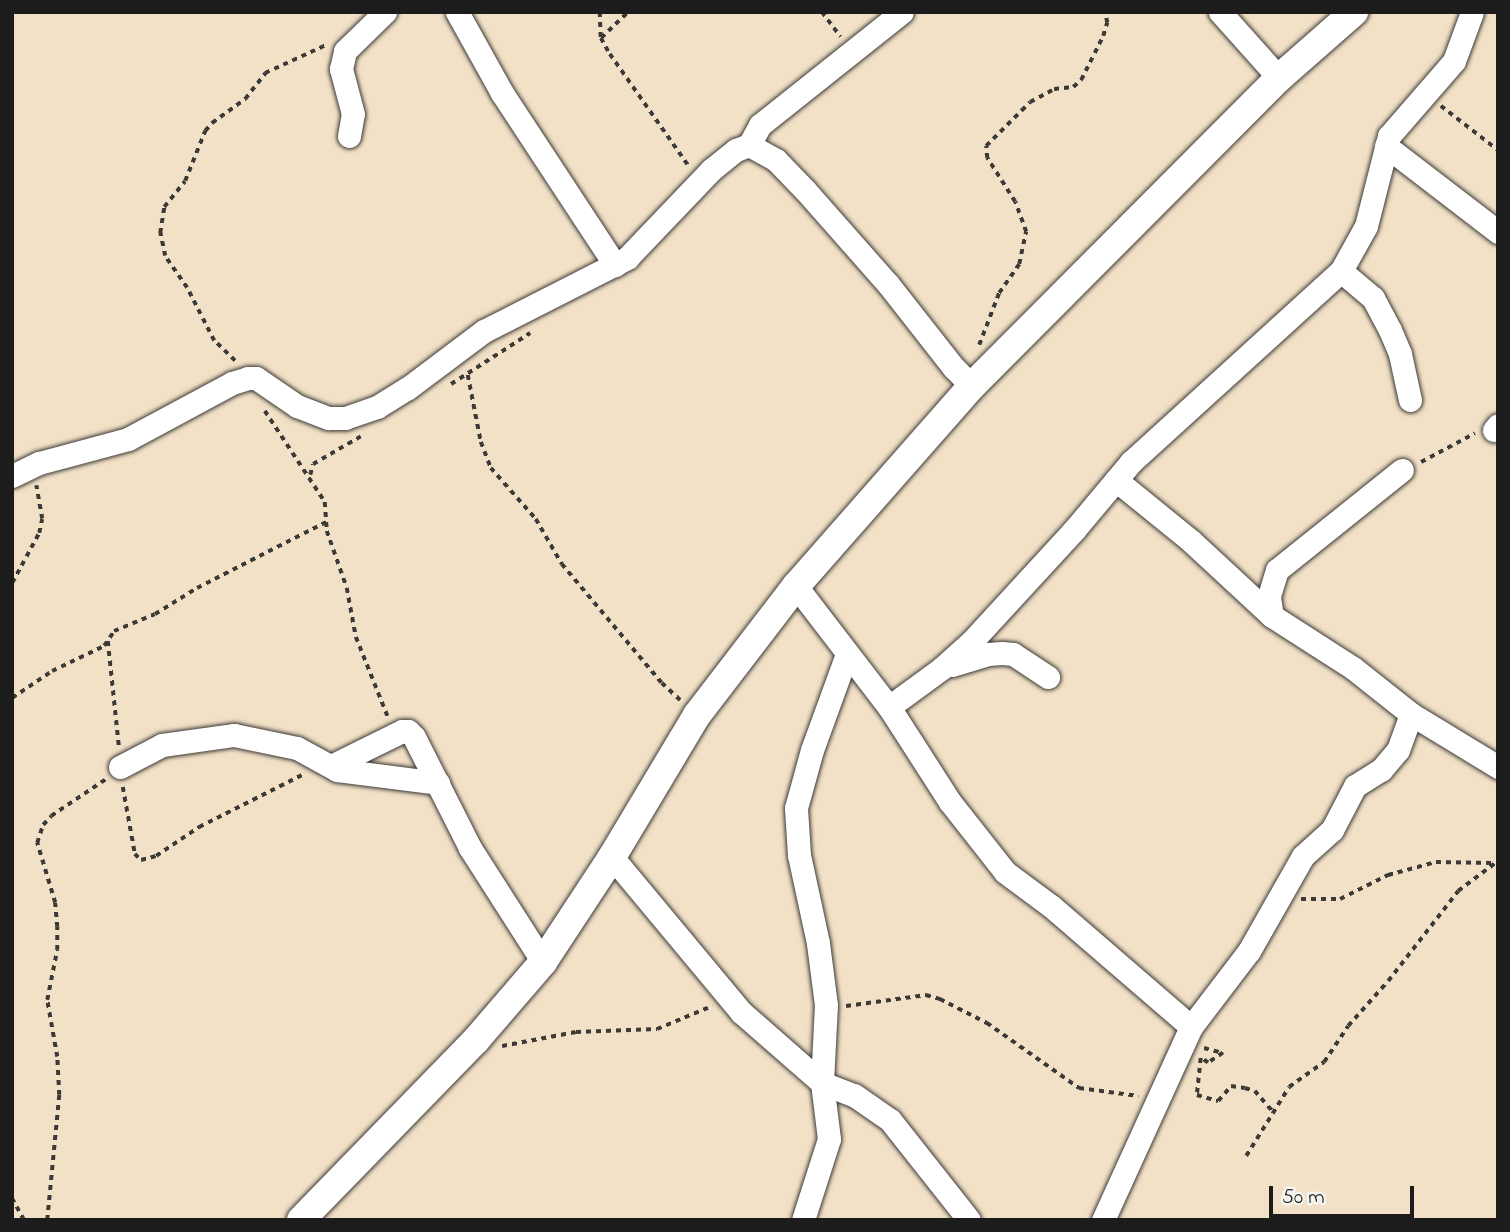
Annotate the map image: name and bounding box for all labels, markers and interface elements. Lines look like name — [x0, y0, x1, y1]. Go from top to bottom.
scale bar — [1272, 1172, 1417, 1216]
text: 50 m — [1282, 1183, 1325, 1213]

